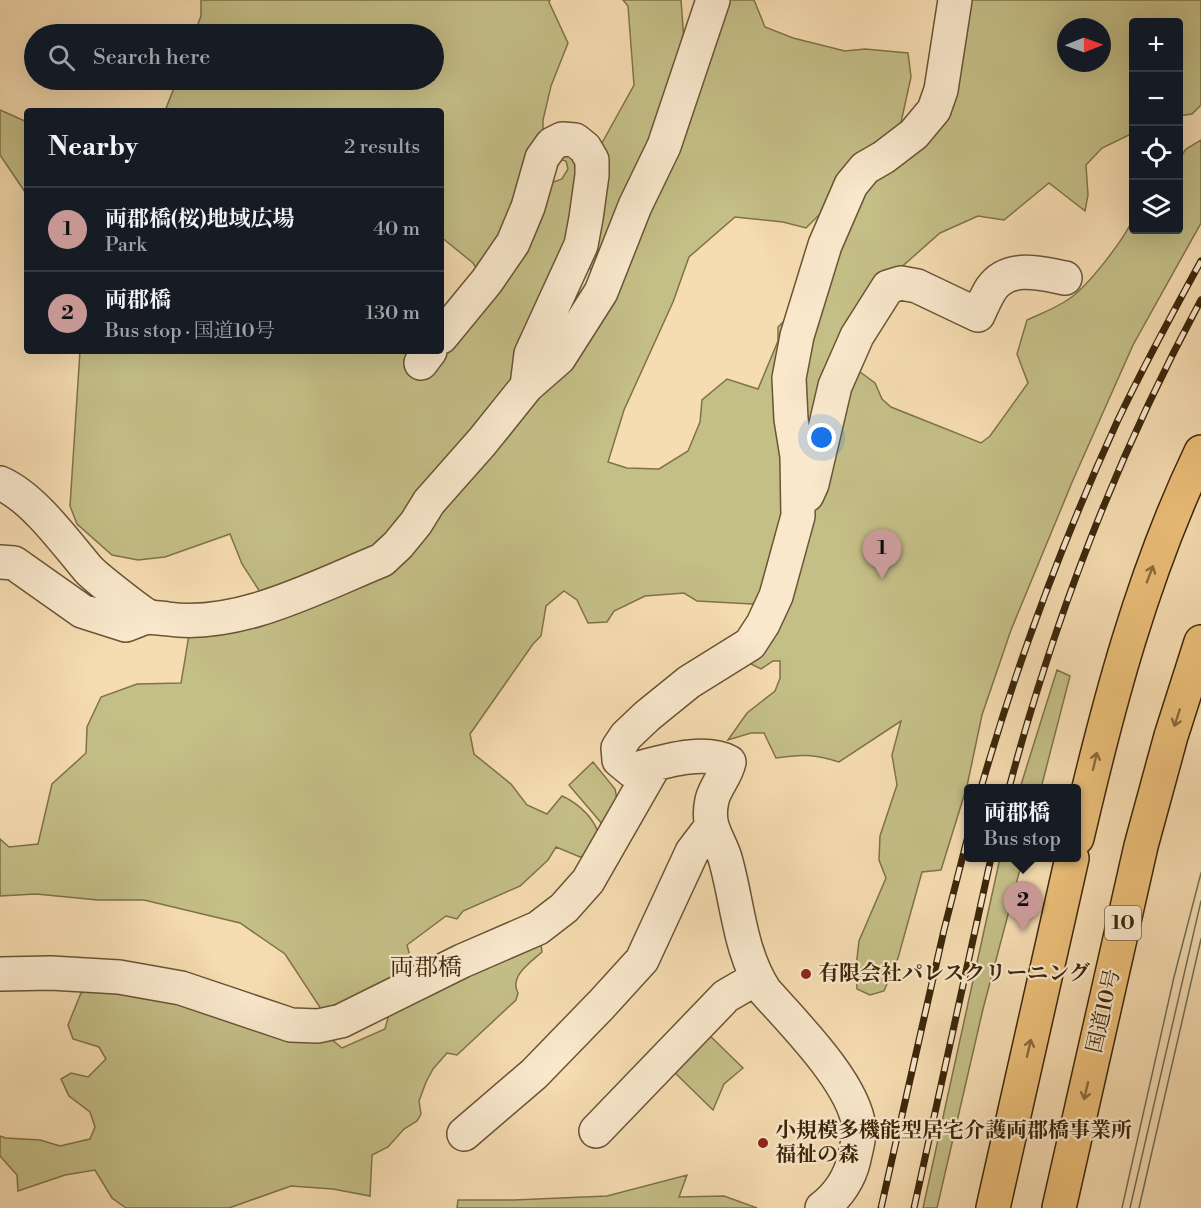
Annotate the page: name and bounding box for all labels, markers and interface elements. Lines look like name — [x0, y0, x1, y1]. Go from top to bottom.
north arrow — [1057, 18, 1111, 72]
map controls — [1129, 18, 1183, 234]
button: + — [1129, 18, 1183, 72]
search box — [24, 24, 444, 90]
icon: search — [45, 41, 78, 74]
text: Search here — [93, 44, 210, 71]
button: − — [1129, 72, 1183, 126]
button: locate — [1129, 126, 1183, 180]
text: Nearby — [48, 131, 138, 163]
text: 2 results — [344, 135, 420, 160]
button: layers — [1129, 180, 1183, 234]
text: 両郡橋(桜)地域広場 — [105, 206, 295, 233]
text: 1 — [63, 217, 72, 242]
text: 40 m — [373, 217, 420, 242]
text: Park — [105, 233, 147, 258]
text: 両郡橋 — [105, 287, 171, 314]
text: 2 — [61, 301, 74, 326]
text: 130 m — [365, 301, 420, 326]
text: Bus stop · 国道10号 — [105, 319, 275, 344]
your location — [807, 423, 836, 452]
pin: 1 — [862, 530, 902, 579]
one-way arrow — [1145, 565, 1156, 583]
one-way arrow — [1171, 708, 1182, 727]
one-way arrow — [1090, 751, 1101, 771]
popup — [964, 784, 1081, 862]
text: 両郡橋 — [984, 800, 1050, 827]
text: Bus stop — [984, 827, 1061, 852]
pin: 2 — [1004, 882, 1042, 931]
road number: 10 — [1105, 906, 1141, 940]
district label: 両郡橋 — [390, 953, 462, 983]
place label: 有限会社パレスクリーニング — [818, 961, 1090, 987]
marker: 有限会社パレスクリーニング — [799, 967, 813, 981]
street label: 国道10号 — [1082, 967, 1126, 1055]
one-way arrow — [1024, 1039, 1035, 1059]
one-way arrow — [1079, 1081, 1091, 1100]
place label: 小規模多機能型居宅介護両郡橋事業所 福祉の森 — [775, 1118, 1132, 1168]
marker: 小規模多機能型居宅介護両郡橋事業所 福祉の森 — [756, 1136, 770, 1150]

